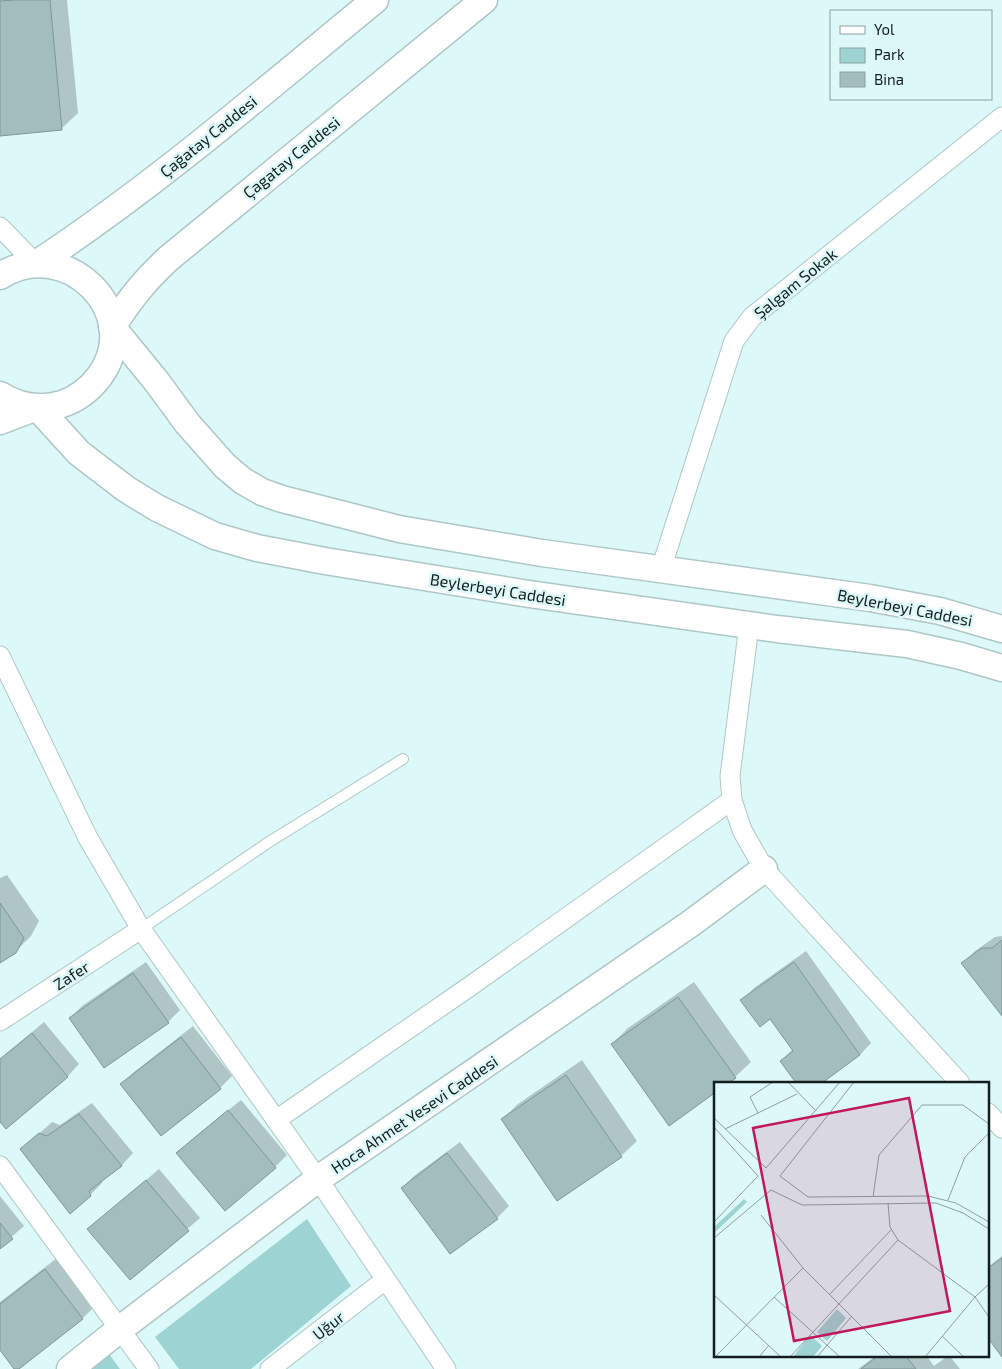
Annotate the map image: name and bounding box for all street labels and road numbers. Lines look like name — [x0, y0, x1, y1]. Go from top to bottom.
street label: Çağatay Caddesi — [156, 91, 261, 182]
street label: Çagatay Caddesi — [239, 112, 344, 203]
street label: Şalgam Sokak — [750, 244, 841, 323]
street label: Beylerbeyi Caddesi — [429, 569, 567, 609]
street label: Beylerbeyi Caddesi — [836, 585, 974, 629]
street label: Zafer — [50, 956, 93, 994]
street label: Hoca Ahmet Yesevi Caddesi — [327, 1051, 501, 1177]
street label: Uğur — [308, 1306, 348, 1343]

